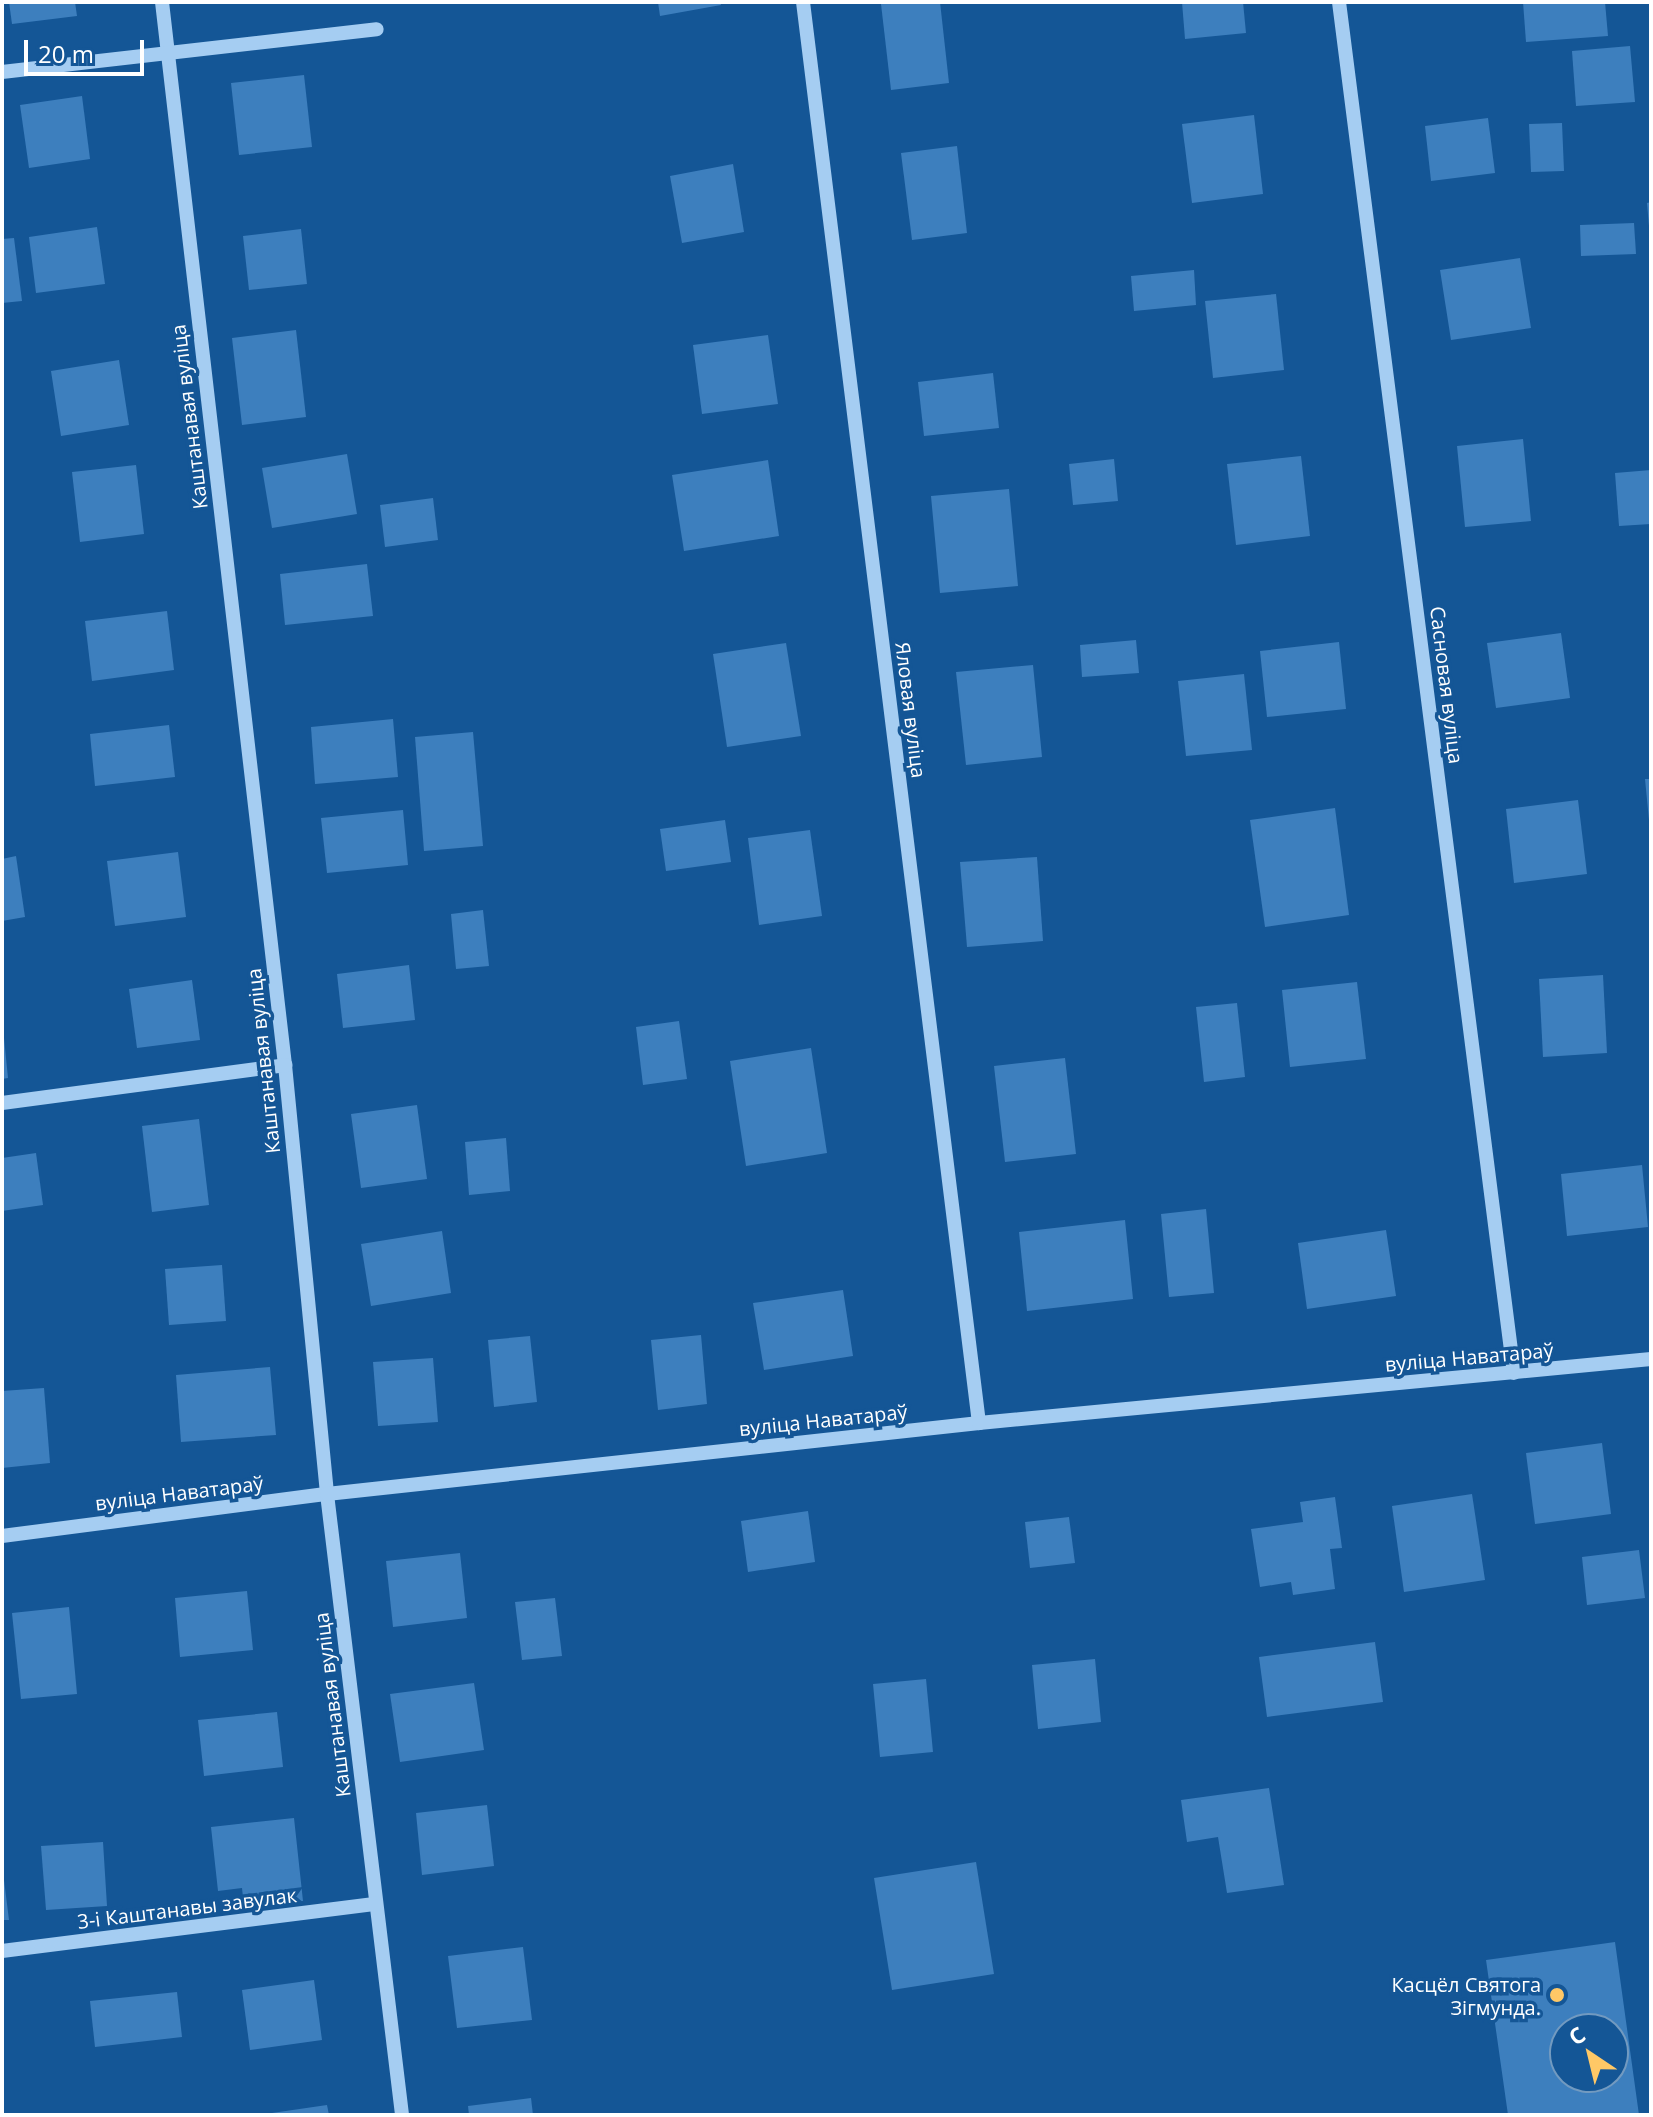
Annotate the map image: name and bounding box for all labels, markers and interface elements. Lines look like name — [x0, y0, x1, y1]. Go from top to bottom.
scale bar — [28, 24, 148, 74]
text: 20 m — [38, 37, 94, 70]
street label: Каштанавая вуліца — [166, 323, 212, 511]
street label: Сасновая вуліца — [1425, 605, 1469, 765]
street label: Яловая вуліца — [891, 641, 931, 779]
street label: Каштанавая вуліца — [241, 967, 285, 1155]
street label: вуліца Наватараў — [1384, 1338, 1554, 1376]
street label: вуліца Наватараў — [738, 1399, 908, 1441]
street label: вуліца Наватараў — [94, 1471, 264, 1515]
street label: Каштанавая вуліца — [309, 1611, 355, 1799]
street label: 3-і Каштанавы завулак — [76, 1883, 298, 1933]
place label: Касцёл Святога Зігмунда. — [1391, 1972, 1541, 2019]
marker: Касцёл Святога Зігмунда. — [1548, 1986, 1566, 2004]
north arrow — [1549, 2013, 1629, 2093]
text: С — [1562, 2019, 1591, 2051]

